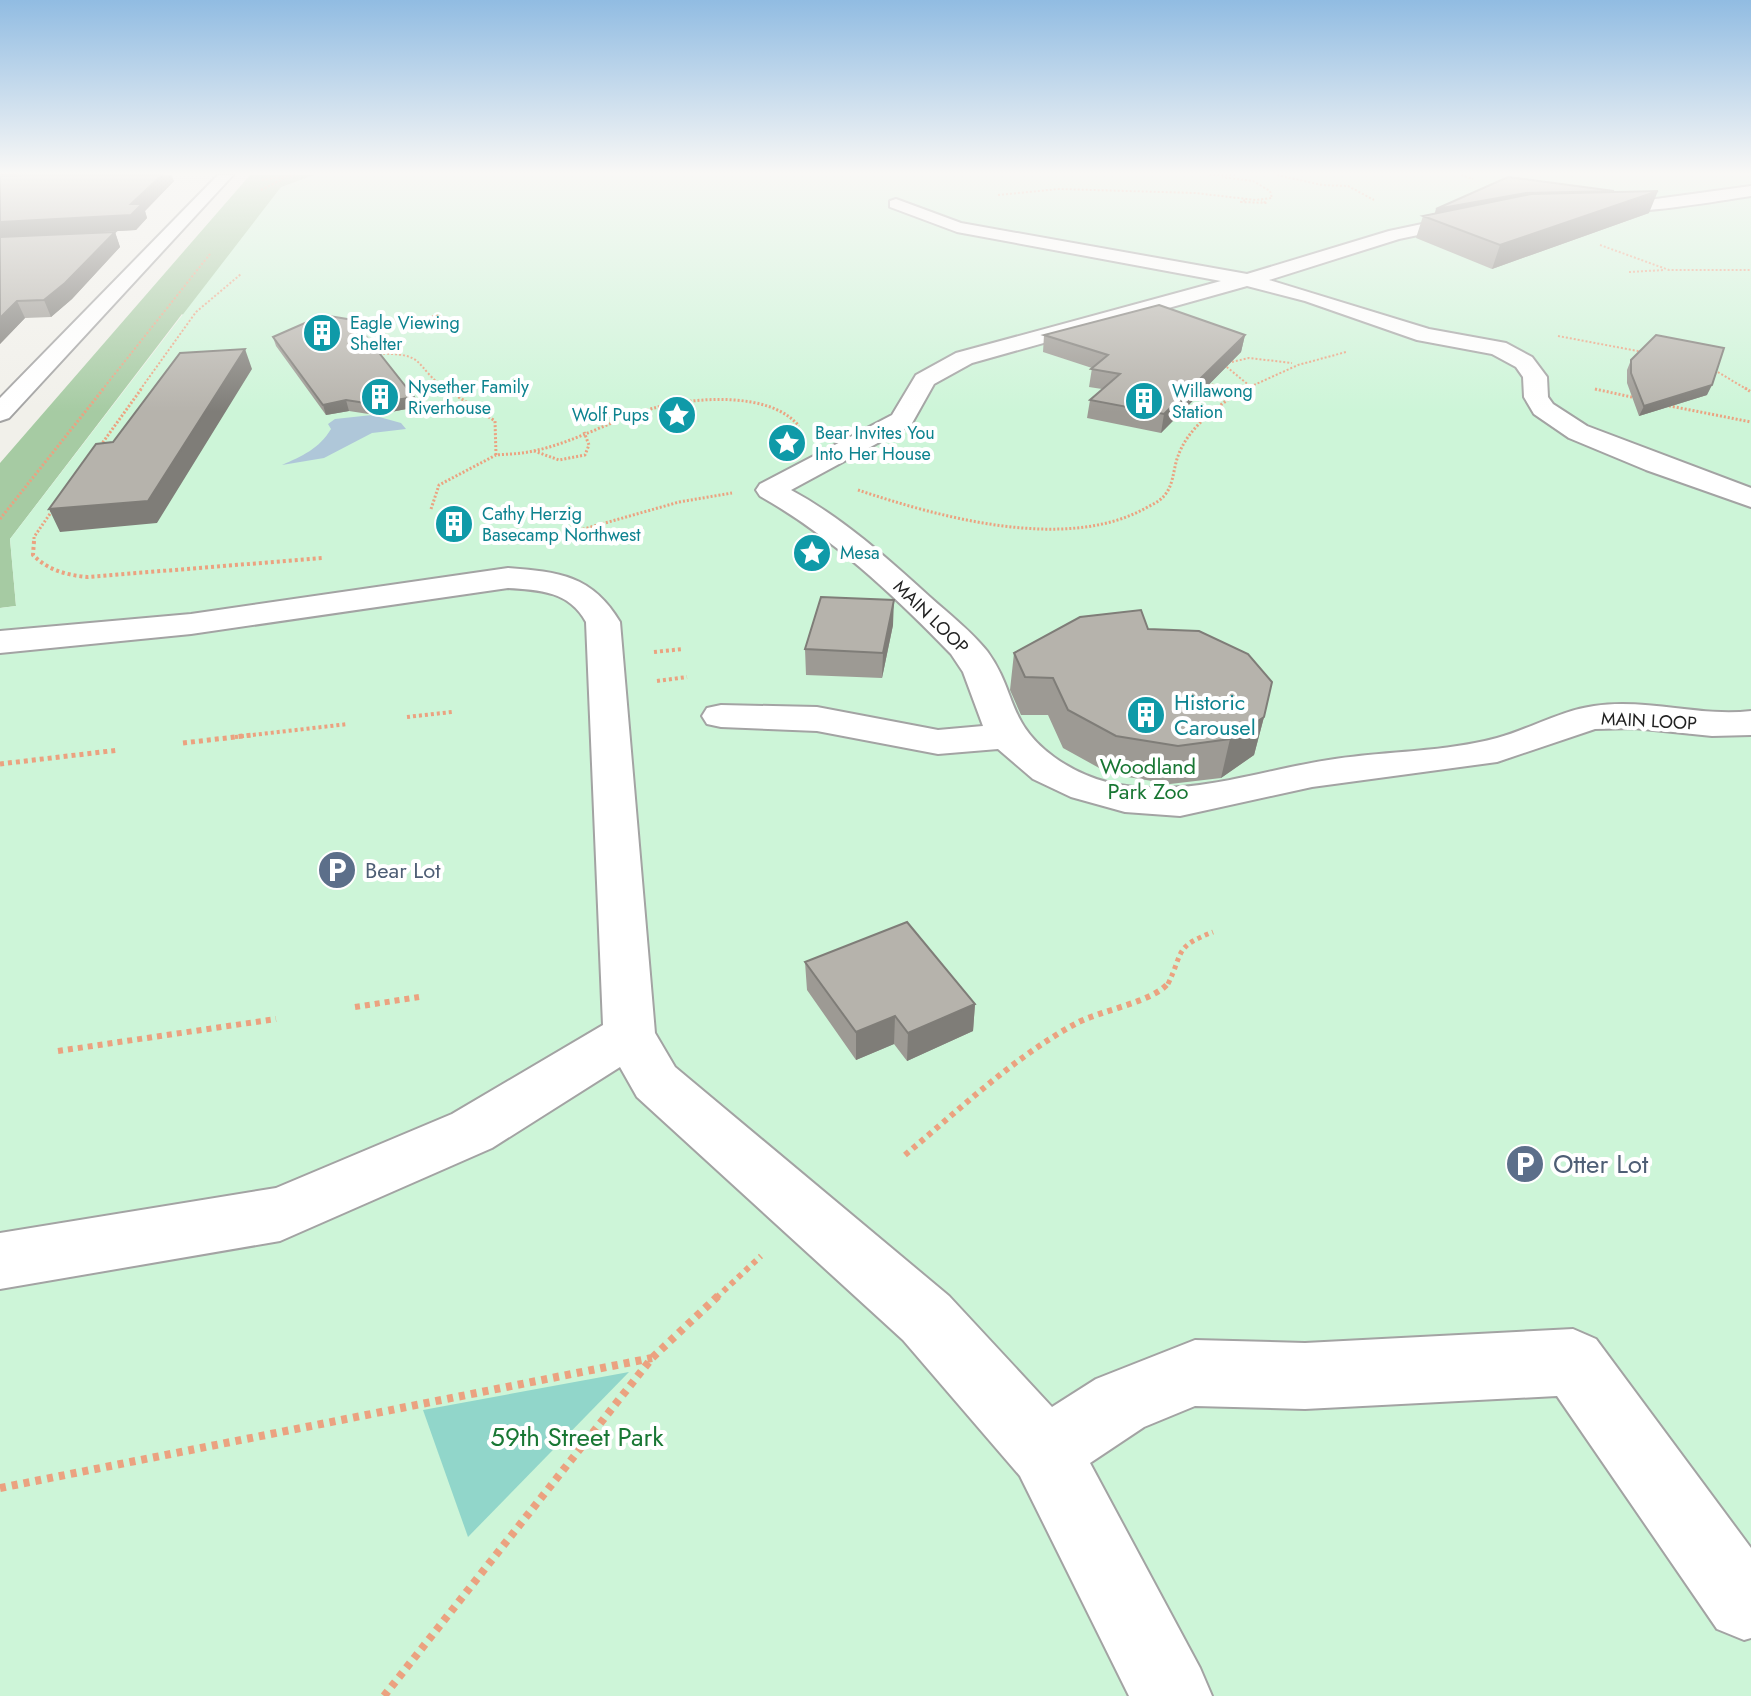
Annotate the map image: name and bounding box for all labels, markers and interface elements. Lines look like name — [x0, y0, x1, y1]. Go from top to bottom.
place label: Eagle Viewing Shelter — [350, 310, 460, 357]
building icon: Eagle Viewing Shelter — [301, 312, 343, 354]
place label: Nysether Family Riverhouse — [408, 374, 529, 421]
building icon: Nysether Family Riverhouse — [359, 376, 401, 418]
place label: Willawong Station — [1172, 378, 1253, 425]
building icon: Willawong Station — [1123, 380, 1165, 422]
place icon: Wolf Pups — [656, 394, 698, 436]
place label: Wolf Pups — [572, 402, 649, 428]
place label: Bear Invites You Into Her House — [815, 420, 935, 467]
place icon: Bear Invites You Into Her House — [766, 422, 808, 464]
place label: Cathy Herzig Basecamp Northwest — [482, 501, 641, 548]
building icon: Cathy Herzig Basecamp Northwest — [433, 503, 475, 545]
place icon: Mesa — [791, 532, 833, 574]
place label: Mesa — [840, 540, 880, 566]
street label: MAIN LOOP — [887, 574, 975, 660]
place label: Historic Carousel — [1174, 686, 1256, 743]
building icon: Historic Carousel — [1125, 694, 1167, 736]
street label: MAIN LOOP — [1600, 706, 1698, 737]
park label: Woodland Park Zoo — [1100, 750, 1196, 807]
parking icon: Bear Lot — [316, 849, 358, 891]
place label: Bear Lot — [365, 854, 441, 886]
parking icon: Otter Lot — [1504, 1143, 1546, 1185]
place label: Otter Lot — [1553, 1145, 1649, 1183]
park label: 59th Street Park — [490, 1418, 664, 1456]

